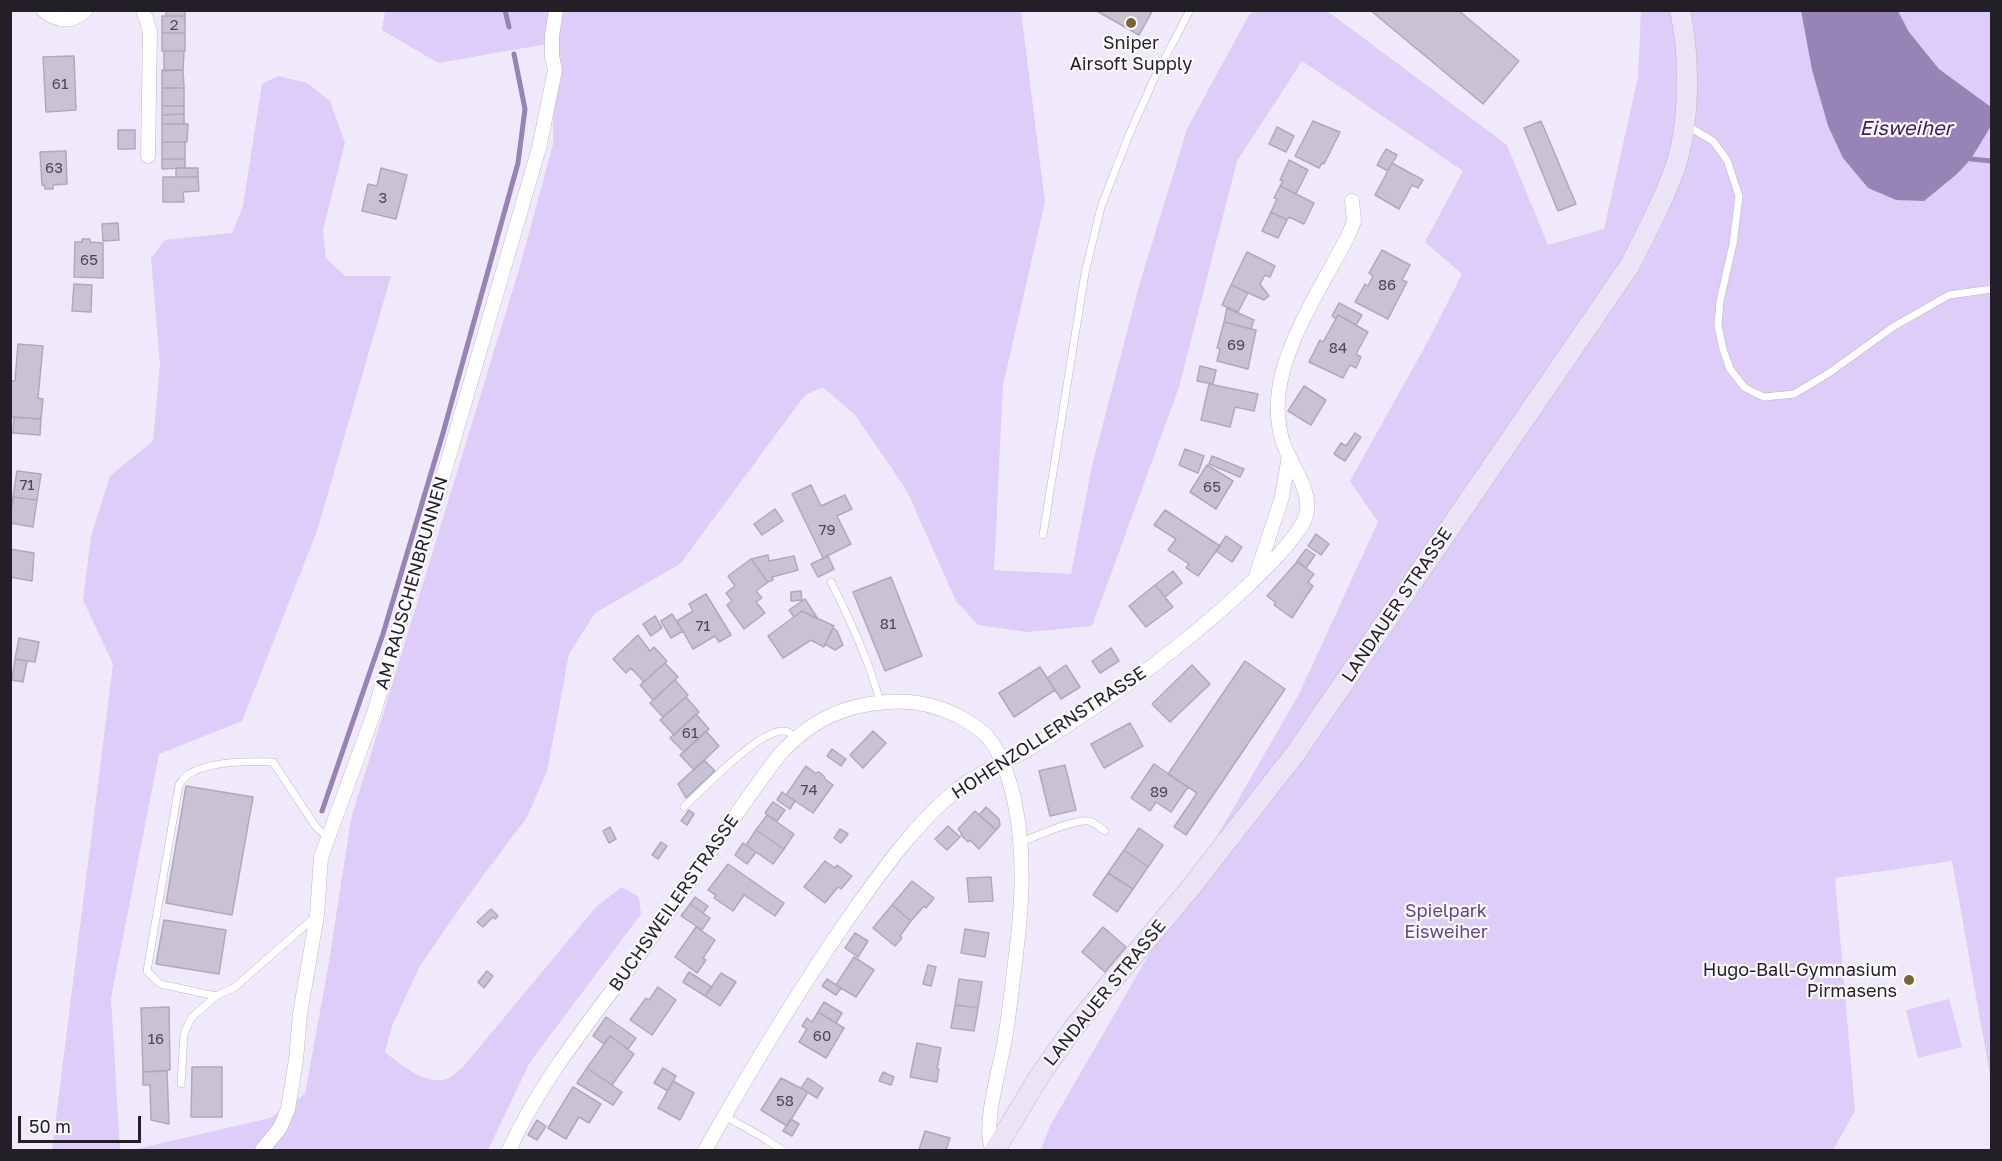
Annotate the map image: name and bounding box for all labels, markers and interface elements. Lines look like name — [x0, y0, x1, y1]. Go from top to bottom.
house number: 2 — [170, 16, 178, 34]
marker: Sniper Airsoft Supply — [1124, 16, 1138, 30]
place label: Sniper Airsoft Supply — [1070, 32, 1192, 74]
house number: 61 — [52, 75, 68, 93]
water label: Eisweiher — [1860, 117, 1952, 141]
house number: 63 — [45, 159, 63, 177]
house number: 3 — [379, 189, 387, 207]
house number: 65 — [80, 251, 98, 269]
house number: 86 — [1378, 276, 1396, 294]
house number: 69 — [1227, 336, 1245, 354]
house number: 84 — [1329, 339, 1347, 357]
street label: AM RAUSCHENBRUNNEN — [371, 474, 453, 692]
house number: 71 — [19, 476, 35, 494]
house number: 65 — [1203, 478, 1221, 496]
house number: 79 — [818, 521, 836, 539]
street label: LANDAUER STRASSE — [1337, 524, 1457, 686]
house number: 81 — [880, 615, 896, 633]
house number: 71 — [695, 617, 711, 635]
street label: HOHENZOLLERNSTRASSE — [948, 662, 1150, 804]
house number: 61 — [682, 724, 698, 742]
house number: 74 — [800, 781, 818, 799]
house number: 89 — [1150, 783, 1168, 801]
street label: BUCHSWEILERSTRASSE — [605, 811, 743, 995]
park label: Spielpark Eisweiher — [1404, 900, 1488, 942]
street label: LANDAUER STRASSE — [1039, 916, 1171, 1070]
place label: Hugo-Ball-Gymnasium Pirmasens — [1703, 959, 1897, 1002]
marker: Hugo-Ball-Gymnasium Pirmasens — [1902, 973, 1916, 987]
house number: 60 — [813, 1027, 831, 1045]
house number: 16 — [148, 1030, 164, 1048]
house number: 58 — [776, 1092, 794, 1110]
scale bar — [21, 1104, 144, 1142]
text: 50 m — [29, 1115, 71, 1137]

